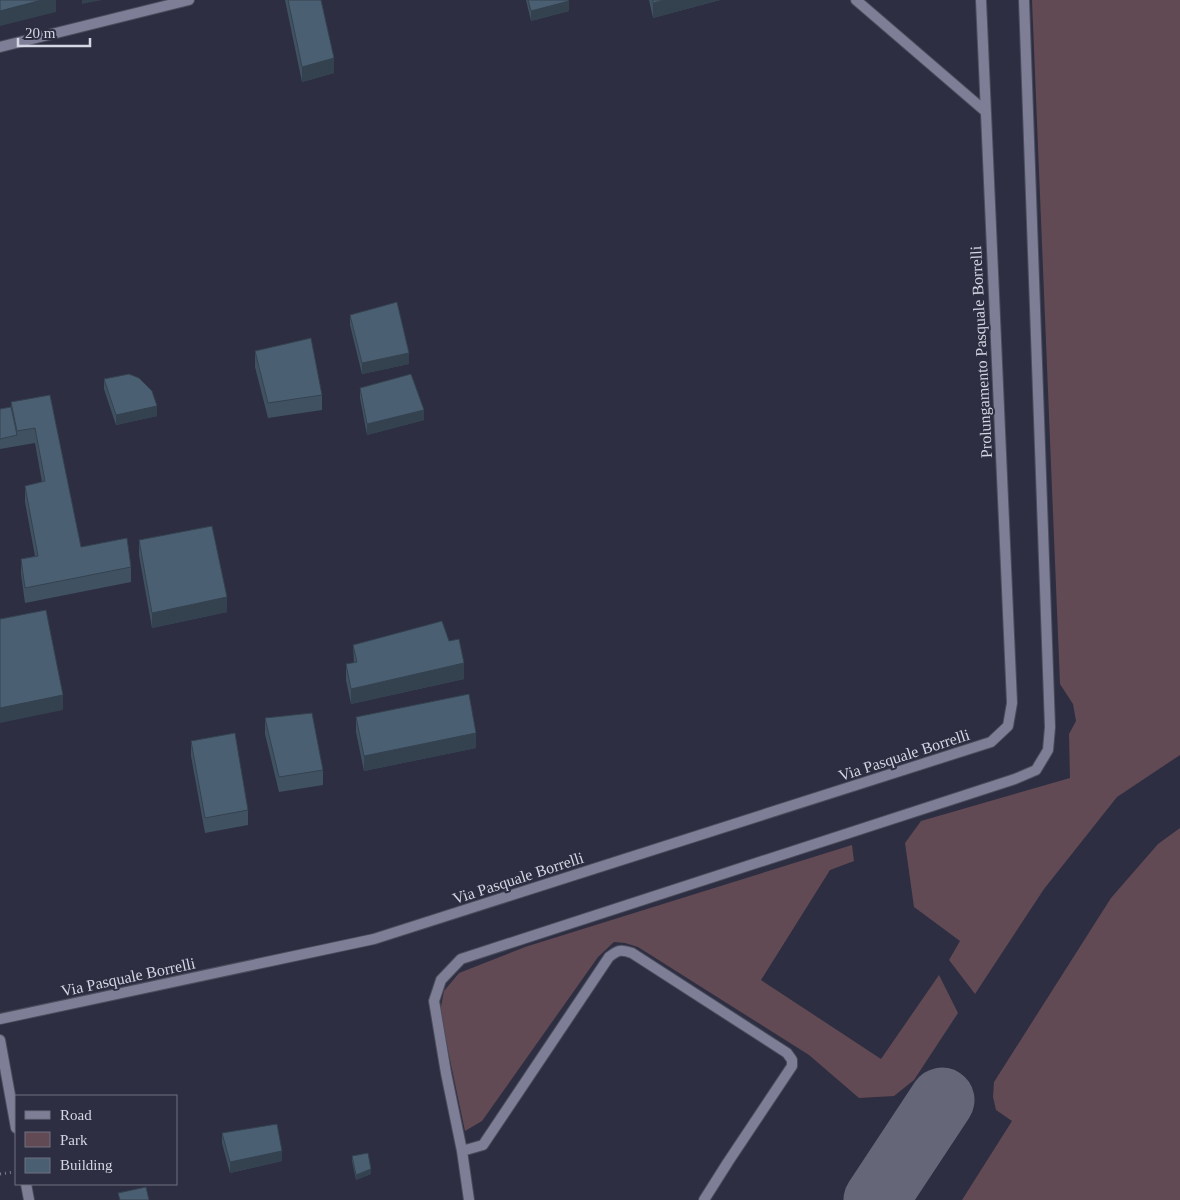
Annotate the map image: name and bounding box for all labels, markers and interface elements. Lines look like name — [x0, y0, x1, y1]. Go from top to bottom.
scale bar — [18, 15, 90, 47]
text: 20 m — [25, 25, 56, 41]
street label: Prolungamento Pasquale Borrelli — [967, 245, 996, 459]
street label: Via Pasquale Borrelli — [836, 726, 973, 785]
street label: Via Pasquale Borrelli — [450, 849, 587, 908]
street label: Via Pasquale Borrelli — [59, 954, 197, 1001]
legend — [15, 1095, 178, 1185]
text: Road — [60, 1107, 92, 1123]
text: Park — [60, 1132, 88, 1148]
text: Building — [60, 1157, 113, 1173]

